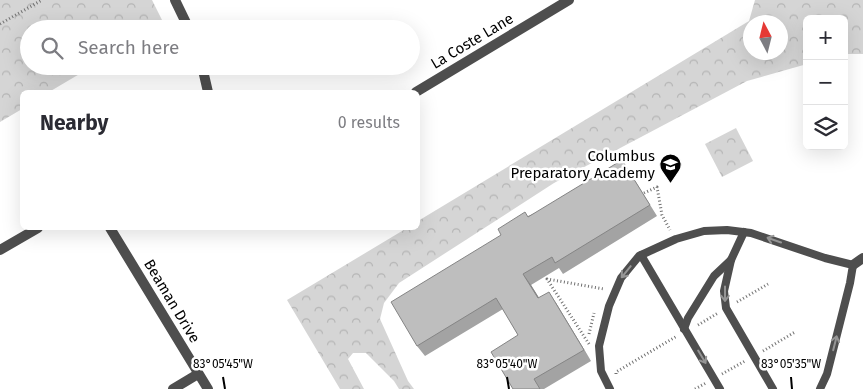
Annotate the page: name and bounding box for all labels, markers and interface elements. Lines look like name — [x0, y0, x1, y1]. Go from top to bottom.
street label: La Coste Lane — [427, 9, 517, 73]
north arrow — [743, 15, 788, 60]
map controls — [803, 15, 848, 150]
button: + — [803, 15, 848, 60]
search box — [20, 20, 420, 75]
icon: search — [38, 34, 66, 62]
text: Search here — [78, 36, 179, 59]
button: − — [803, 60, 848, 105]
button: layers — [803, 105, 848, 150]
text: Nearby — [40, 110, 108, 136]
text: 0 results — [338, 113, 400, 132]
place label: Columbus Preparatory Academy — [511, 147, 656, 182]
school or university icon: Columbus Preparatory Academy — [659, 153, 683, 184]
one-way arrow — [766, 235, 782, 245]
street label: Beaman Drive — [140, 256, 204, 346]
one-way arrow — [620, 265, 631, 278]
one-way arrow — [720, 286, 730, 302]
one-way arrow — [831, 335, 840, 351]
one-way arrow — [697, 350, 707, 364]
text: 83°05'45"W — [193, 357, 253, 371]
text: 83°05'40"W — [476, 357, 538, 371]
text: 83°05'35"W — [761, 357, 821, 371]

